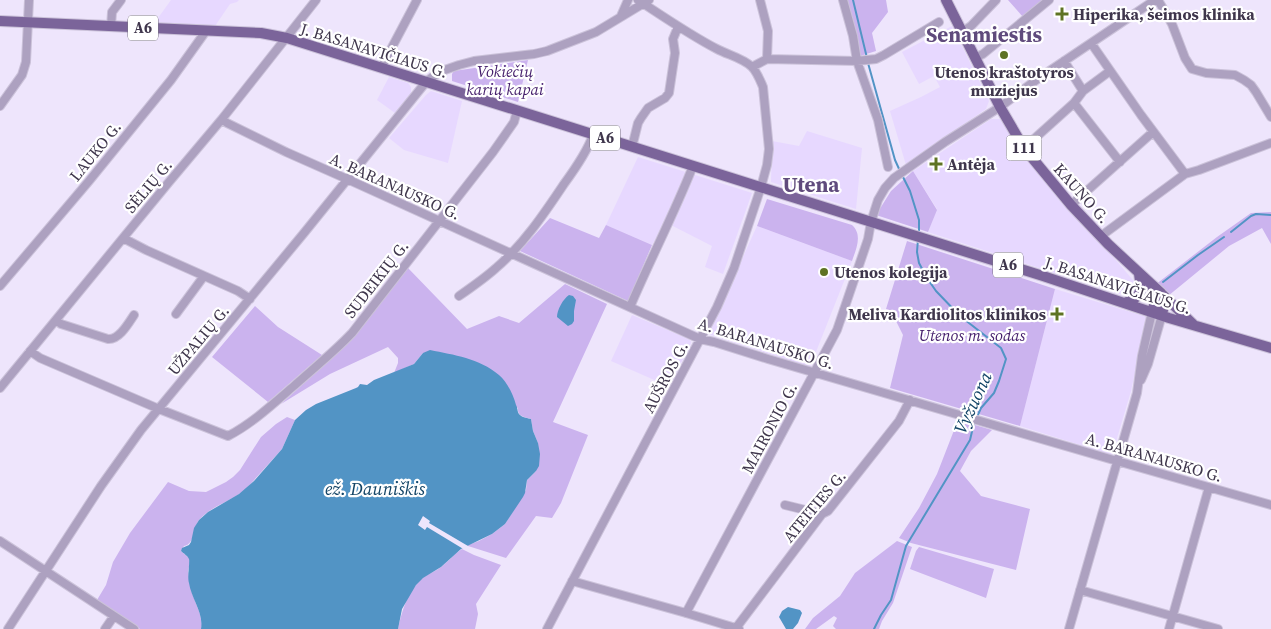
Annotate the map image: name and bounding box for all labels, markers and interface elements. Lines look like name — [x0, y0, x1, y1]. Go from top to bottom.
place label: Hiperika, šeimos klinika — [1073, 3, 1255, 25]
marker: Hiperika, šeimos klinika — [1055, 7, 1069, 21]
road number: A6 — [128, 15, 158, 40]
street label: J. BASANAVIČIAUS G. — [297, 17, 450, 83]
district label: Senamiestis — [926, 20, 1042, 49]
marker: Utenos kraštotyros muziejus — [998, 49, 1010, 61]
park label: Vokiečių karių kapai — [466, 60, 544, 100]
place label: Utenos kraštotyros muziejus — [934, 61, 1074, 101]
street label: LAUKO G. — [64, 116, 126, 186]
road number: A6 — [590, 126, 620, 150]
road number: 111 — [1006, 136, 1042, 160]
street label: A. BARANAUSKO G. — [326, 147, 464, 225]
place label: Antėja — [947, 153, 995, 175]
street label: SĖLIŲ G. — [119, 155, 177, 217]
marker: Antėja — [929, 157, 943, 171]
street label: KAUNO G. — [1049, 158, 1115, 228]
district label: Utena — [783, 170, 840, 199]
street label: SUDEIKIŲ G. — [339, 236, 413, 322]
street label: J. BASANAVIČIAUS G. — [1041, 251, 1194, 319]
road number: A6 — [993, 252, 1023, 278]
place label: Utenos kolegija — [834, 261, 948, 283]
marker: Utenos kolegija — [818, 266, 830, 278]
street label: UŽPALIŲ G. — [162, 300, 234, 380]
place label: Meliva Kardiolitos klinikos — [848, 303, 1046, 325]
marker: Meliva Kardiolitos klinikos — [1050, 307, 1064, 321]
street label: A. BARANAUSKO G. — [695, 312, 837, 374]
park label: Utenos m. sodas — [919, 324, 1026, 346]
street label: AUŠROS G. — [637, 338, 693, 416]
water label: Vyžuona — [947, 367, 998, 438]
street label: MAIRONIO G. — [736, 379, 802, 477]
street label: A. BARANAUSKO G. — [1083, 427, 1225, 487]
street label: ATEITIES G. — [777, 465, 851, 547]
water label: ež. Dauniškis — [325, 476, 426, 501]

